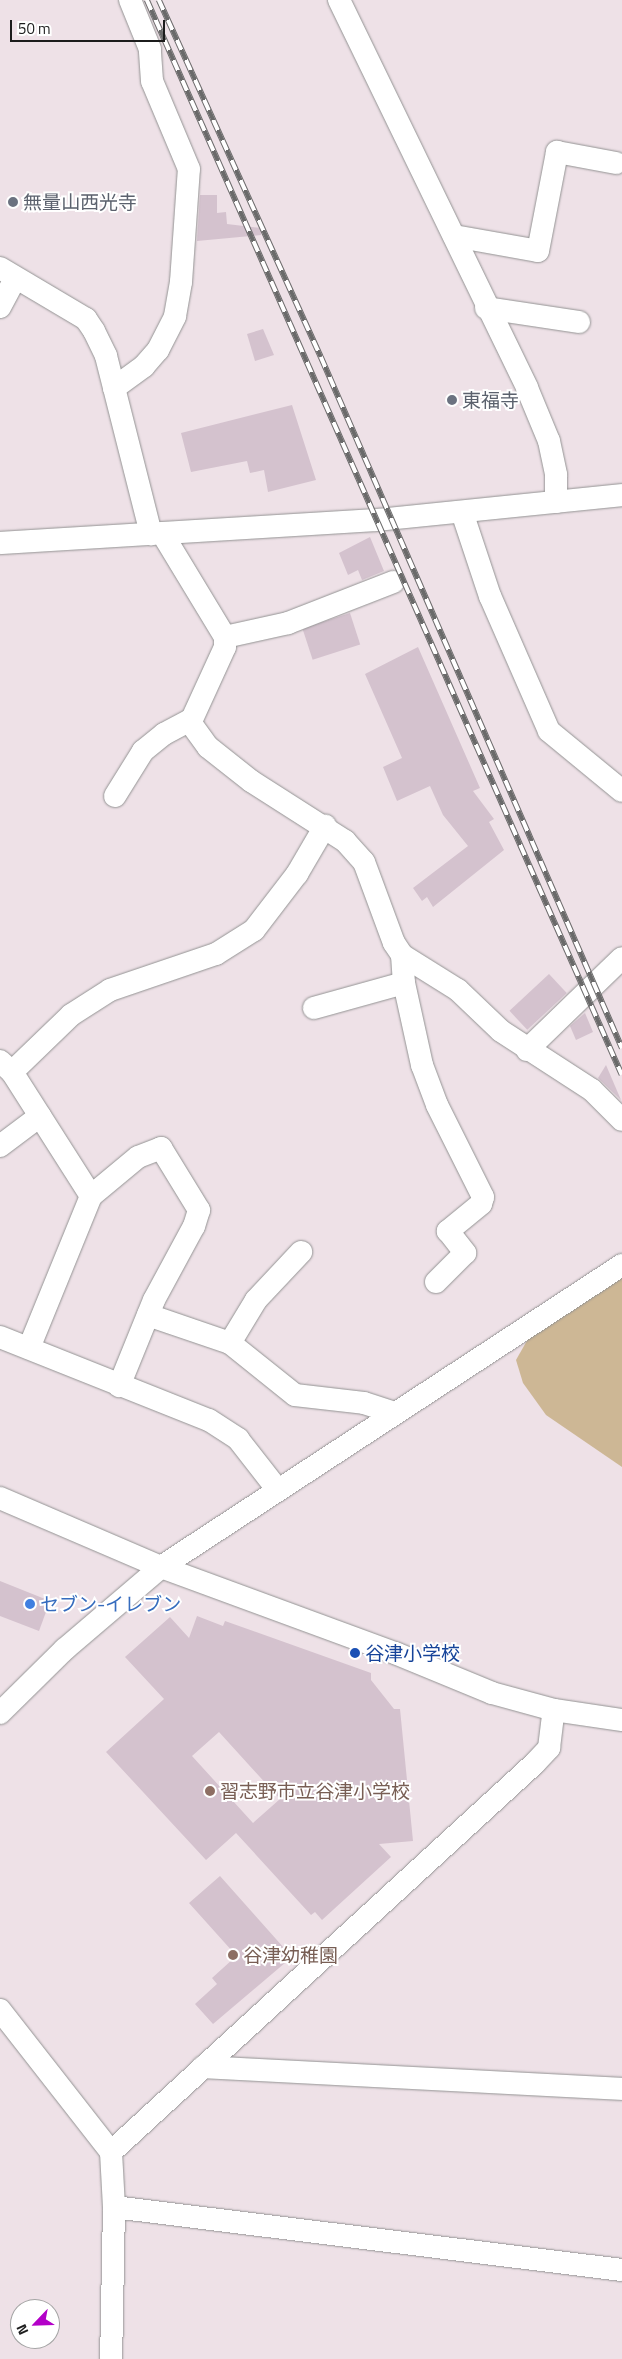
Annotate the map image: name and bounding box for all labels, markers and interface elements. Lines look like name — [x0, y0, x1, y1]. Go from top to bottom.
scale bar — [12, 10, 168, 42]
text: 50 m — [18, 17, 51, 40]
place label: 無量山西光寺 — [23, 191, 137, 213]
marker: 無量山西光寺 — [7, 196, 19, 208]
place label: 東福寺 — [462, 389, 519, 411]
marker: 東福寺 — [446, 394, 458, 406]
place label: セブン-イレブン — [40, 1593, 181, 1615]
marker: セブン-イレブン — [24, 1598, 36, 1610]
place label: 谷津小学校 — [365, 1642, 460, 1664]
marker: 谷津小学校 — [349, 1647, 361, 1659]
place label: 習志野市立谷津小学校 — [220, 1780, 410, 1802]
marker: 習志野市立谷津小学校 — [204, 1785, 216, 1797]
place label: 谷津幼稚園 — [243, 1944, 338, 1966]
marker: 谷津幼稚園 — [227, 1949, 239, 1961]
north arrow — [10, 2299, 60, 2349]
text: N — [10, 2321, 33, 2339]

